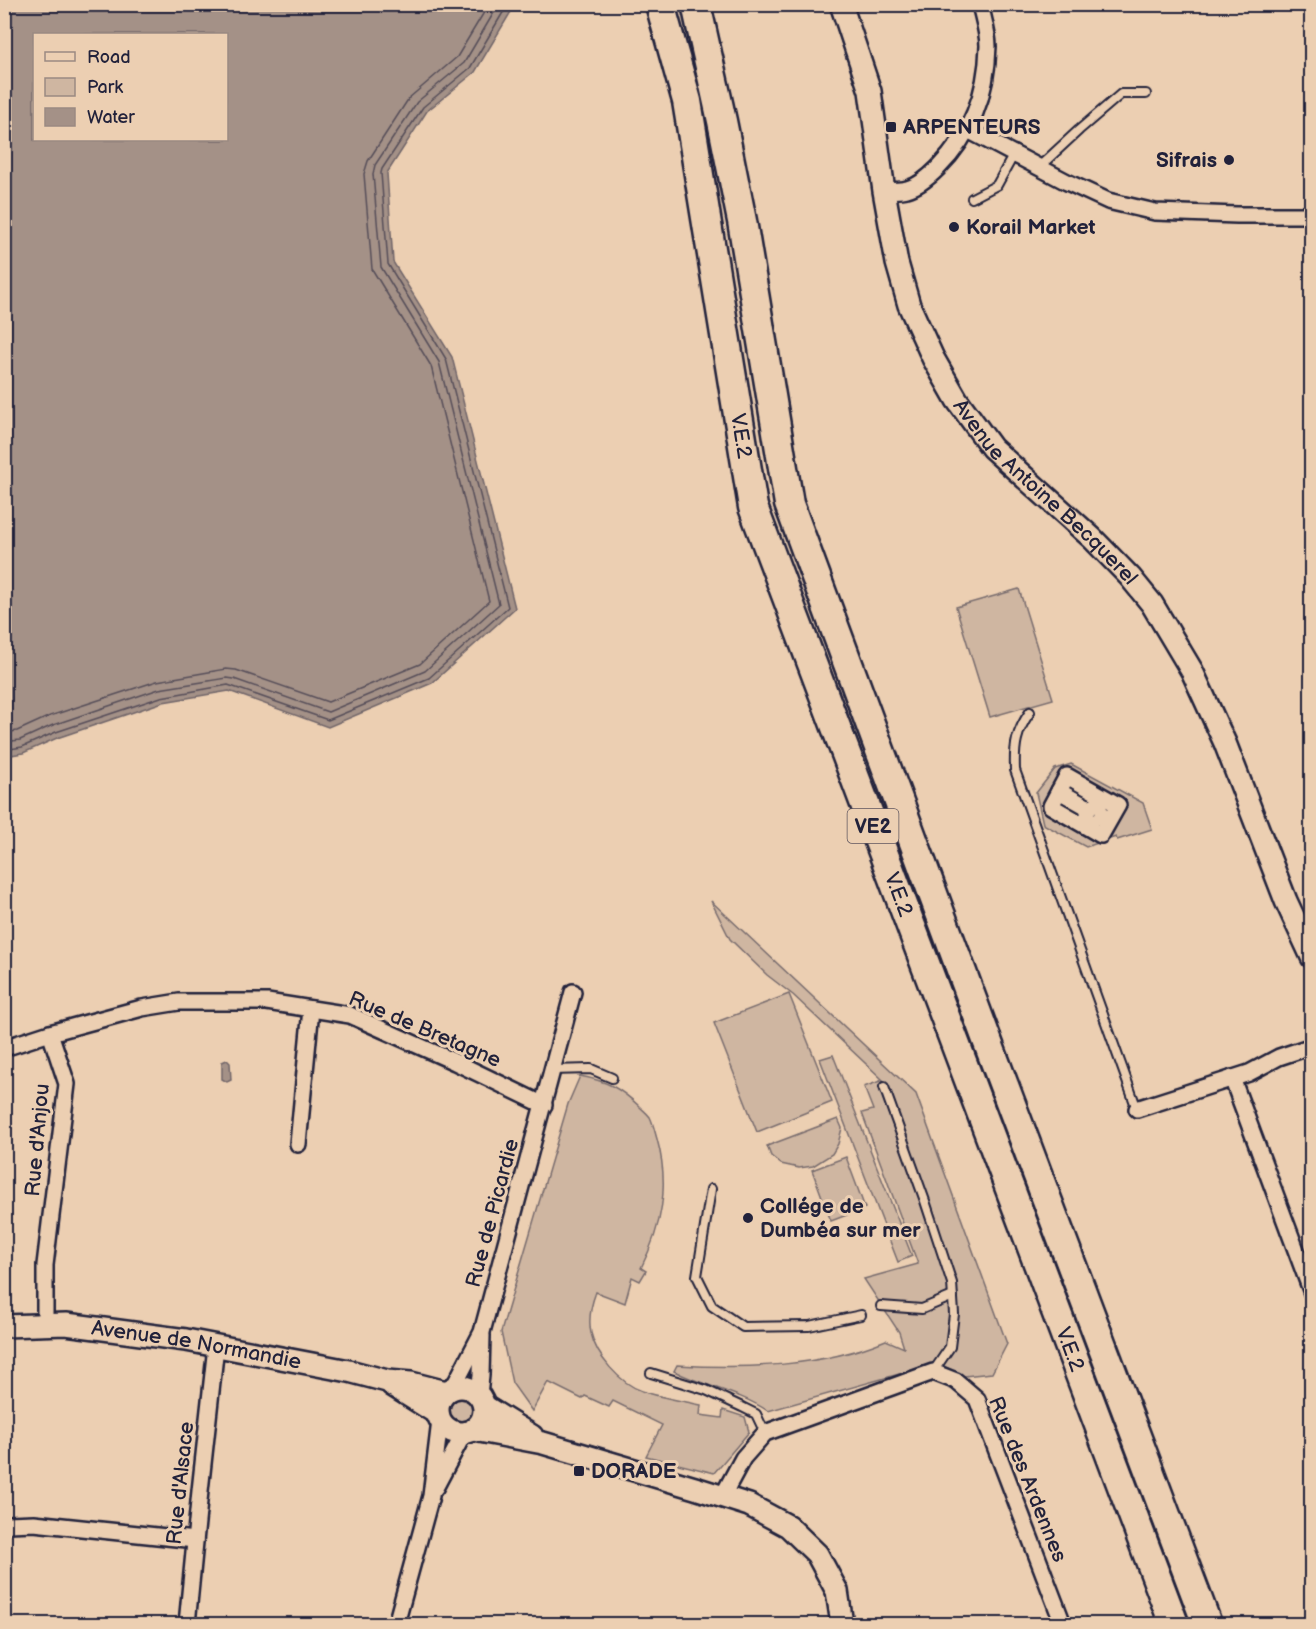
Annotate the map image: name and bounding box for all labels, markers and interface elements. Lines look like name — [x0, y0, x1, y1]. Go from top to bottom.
legend — [33, 33, 228, 141]
text: Road — [87, 47, 131, 68]
text: Park — [87, 77, 123, 98]
text: Water — [87, 107, 135, 128]
place label: ARPENTEURS — [902, 115, 1041, 140]
marker: ARPENTEURS — [884, 120, 898, 134]
place label: Sifrais — [1156, 148, 1217, 173]
marker: Sifrais — [1222, 153, 1236, 167]
place label: Korail Market — [966, 215, 1096, 240]
marker: Korail Market — [947, 220, 961, 234]
street label: Avenue Antoine Becquerel — [948, 394, 1143, 590]
street label: V.E.2 — [725, 412, 757, 461]
road number: VE2 — [848, 809, 898, 843]
street label: V.E.2 — [879, 869, 918, 921]
street label: Rue de Bretagne — [345, 986, 505, 1073]
street label: Rue d'Anjou — [20, 1083, 55, 1198]
street label: Rue de Picardie — [461, 1136, 524, 1290]
place label: Collége de Dumbéa sur mer — [760, 1194, 921, 1243]
marker: Collége de Dumbéa sur mer — [741, 1211, 755, 1225]
street label: Avenue de Normandie — [90, 1316, 303, 1375]
street label: V.E.2 — [1050, 1324, 1090, 1375]
street label: Rue des Ardennes — [983, 1393, 1072, 1566]
street label: Rue d'Alsace — [162, 1420, 199, 1546]
place label: DORADE — [591, 1459, 677, 1484]
marker: DORADE — [572, 1464, 586, 1478]

